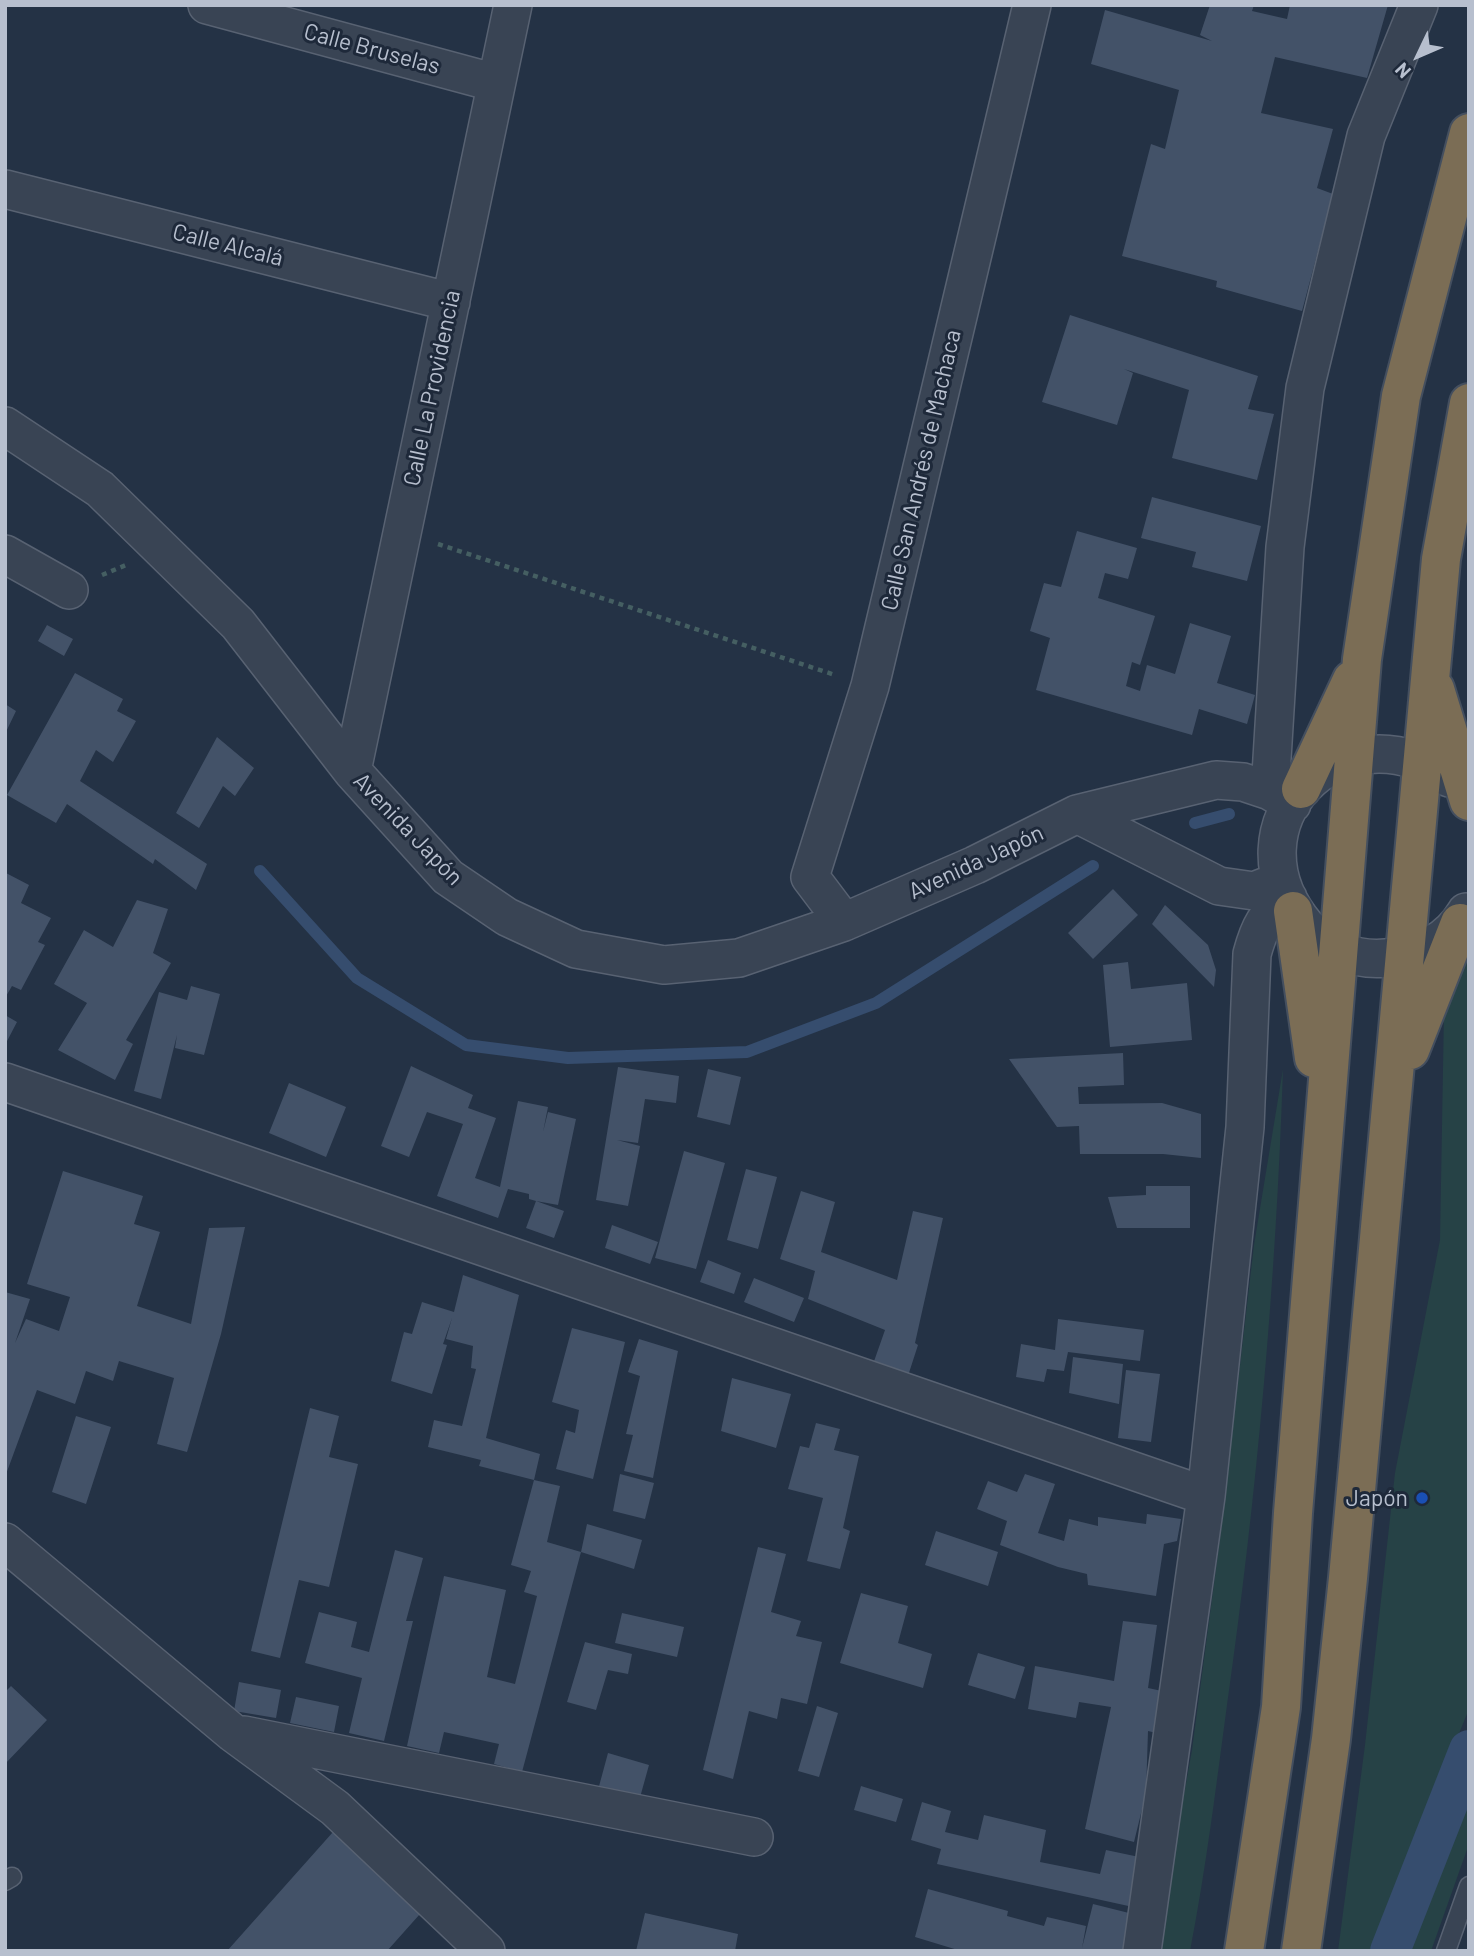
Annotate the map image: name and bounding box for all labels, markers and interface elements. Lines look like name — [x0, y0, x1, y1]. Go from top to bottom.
street label: Calle Bruselas — [301, 18, 443, 80]
north arrow — [1383, 21, 1453, 91]
text: N — [1390, 58, 1415, 83]
street label: Calle Alcalá — [170, 218, 286, 272]
street label: Calle La Providencia — [398, 287, 466, 489]
street label: Calle San Andrés de Machaca — [875, 327, 967, 613]
street label: Avenida Japón — [348, 767, 468, 891]
street label: Avenida Japón — [904, 819, 1048, 905]
place label: Japón — [1346, 1484, 1408, 1512]
marker: Japón — [1414, 1490, 1430, 1506]

